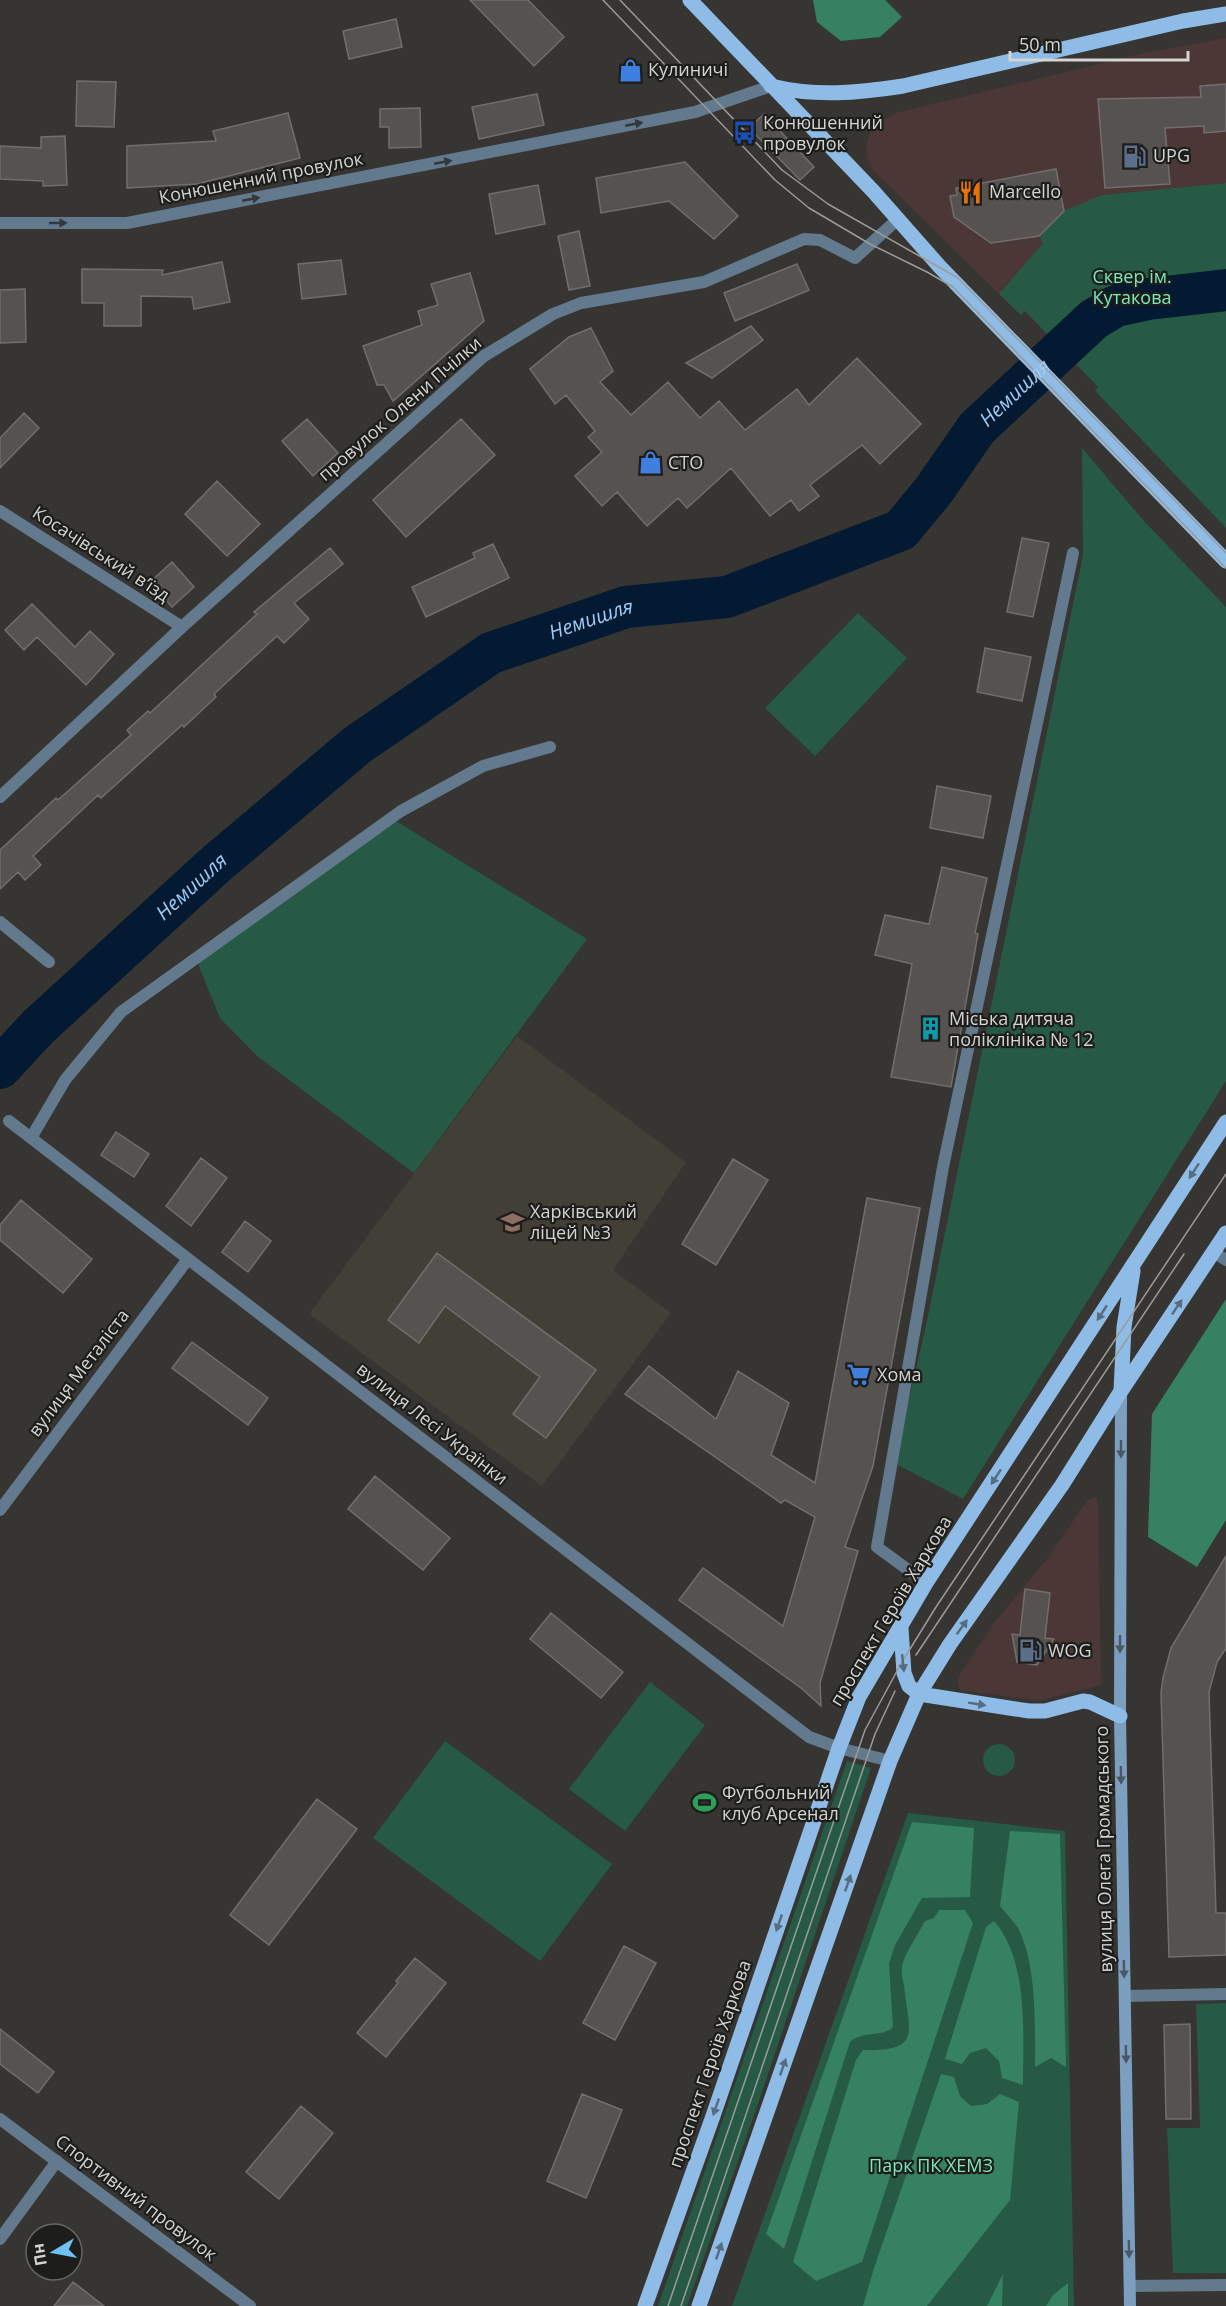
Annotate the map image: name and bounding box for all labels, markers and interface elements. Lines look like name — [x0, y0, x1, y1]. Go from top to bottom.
scale bar — [1010, 24, 1188, 62]
text: 50 m — [1019, 32, 1061, 56]
shop icon: Кулиничі — [617, 57, 643, 83]
place label: Кулиничі — [648, 57, 728, 81]
place label: Конюшенний провулок — [763, 110, 883, 155]
one-way arrow — [625, 119, 644, 128]
bus stop icon: Конюшенний провулок — [732, 120, 758, 146]
fuel station icon: UPG — [1122, 143, 1148, 169]
place label: UPG — [1153, 143, 1190, 167]
street label: Конюшенний провулок — [157, 145, 366, 209]
one-way arrow — [433, 157, 452, 166]
restaurant icon: Marcello — [958, 179, 984, 205]
place label: Marcello — [989, 179, 1061, 203]
one-way arrow — [242, 194, 261, 203]
one-way arrow — [49, 218, 68, 228]
park label: Сквер ім. Кутакова — [1092, 264, 1172, 309]
street label: провулок Олени Пчілки — [313, 331, 486, 486]
water label: Немишля — [973, 353, 1056, 432]
shop icon: СТО — [637, 450, 663, 476]
place label: СТО — [668, 450, 703, 474]
street label: Косачівський в’їзд — [28, 500, 175, 607]
water label: Немишля — [545, 592, 634, 645]
water label: Немишля — [150, 846, 232, 926]
place label: Міська дитяча поліклініка № 12 — [949, 1006, 1093, 1051]
building icon: Міська дитяча поліклініка № 12 — [918, 1016, 944, 1042]
one-way arrow — [1189, 1163, 1200, 1179]
place label: Харківський ліцей №3 — [530, 1199, 637, 1244]
school or university icon: Харківський ліцей №3 — [499, 1209, 525, 1235]
one-way arrow — [1171, 1299, 1182, 1315]
street label: вулиця Металіста — [22, 1304, 134, 1441]
one-way arrow — [1096, 1305, 1108, 1321]
street label: вулиця Лесі Українки — [352, 1357, 513, 1490]
supermarket icon: Хома — [846, 1362, 872, 1388]
place label: Хома — [877, 1362, 921, 1386]
one-way arrow — [1116, 1440, 1126, 1459]
one-way arrow — [990, 1469, 1001, 1485]
street label: проспект Героїв Харкова — [824, 1511, 957, 1710]
one-way arrow — [956, 1619, 968, 1635]
one-way arrow — [1115, 1635, 1125, 1654]
fuel station icon: WOG — [1017, 1638, 1043, 1664]
place label: WOG — [1048, 1638, 1092, 1662]
one-way arrow — [898, 1654, 908, 1673]
one-way arrow — [968, 1700, 987, 1709]
street label: вулиця Олега Громадського — [1089, 1726, 1117, 1972]
one-way arrow — [1116, 1765, 1126, 1784]
place label: Футбольний клуб Арсенал — [722, 1780, 839, 1825]
sports icon: Футбольний клуб Арсенал — [691, 1790, 717, 1816]
one-way arrow — [844, 1874, 854, 1892]
one-way arrow — [774, 1914, 783, 1932]
street label: проспект Героїв Харкова — [662, 1957, 756, 2171]
one-way arrow — [1119, 1960, 1129, 1979]
one-way arrow — [1121, 2045, 1131, 2064]
one-way arrow — [779, 2058, 789, 2076]
one-way arrow — [711, 2098, 721, 2116]
street label: Спортивний провулок — [51, 2129, 223, 2266]
park label: Парк ПК ХЕМЗ — [869, 2153, 993, 2177]
north arrow — [24, 2222, 84, 2282]
one-way arrow — [1124, 2240, 1134, 2259]
text: Пн — [26, 2242, 52, 2268]
one-way arrow — [714, 2242, 724, 2260]

